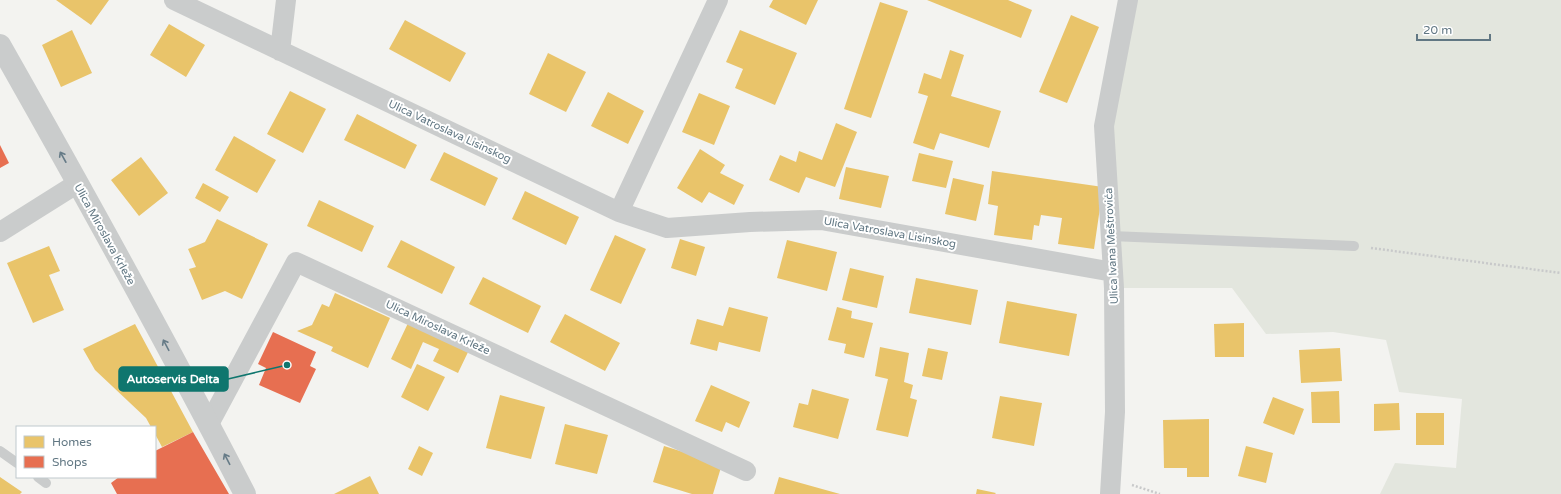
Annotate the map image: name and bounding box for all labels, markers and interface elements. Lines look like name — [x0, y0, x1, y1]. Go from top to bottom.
scale bar — [1417, 16, 1490, 42]
text: 20 m — [1423, 23, 1452, 37]
street label: Ulica Vatroslava Lisinskog — [386, 97, 513, 166]
one-way arrow — [59, 151, 67, 163]
street label: Ulica Miroslava Krleže — [71, 181, 138, 287]
street label: Ulica Ivana Meštrovića — [1102, 187, 1121, 305]
street label: Ulica Vatroslava Lisinskog — [823, 214, 957, 251]
street label: Ulica Miroslava Krleže — [384, 298, 492, 357]
one-way arrow — [161, 339, 169, 351]
callout: Autoservis Delta — [119, 367, 228, 391]
text: Autoservis Delta — [126, 372, 220, 386]
legend — [16, 426, 156, 478]
text: Homes — [52, 435, 92, 449]
one-way arrow — [223, 454, 230, 466]
text: Shops — [52, 455, 87, 469]

